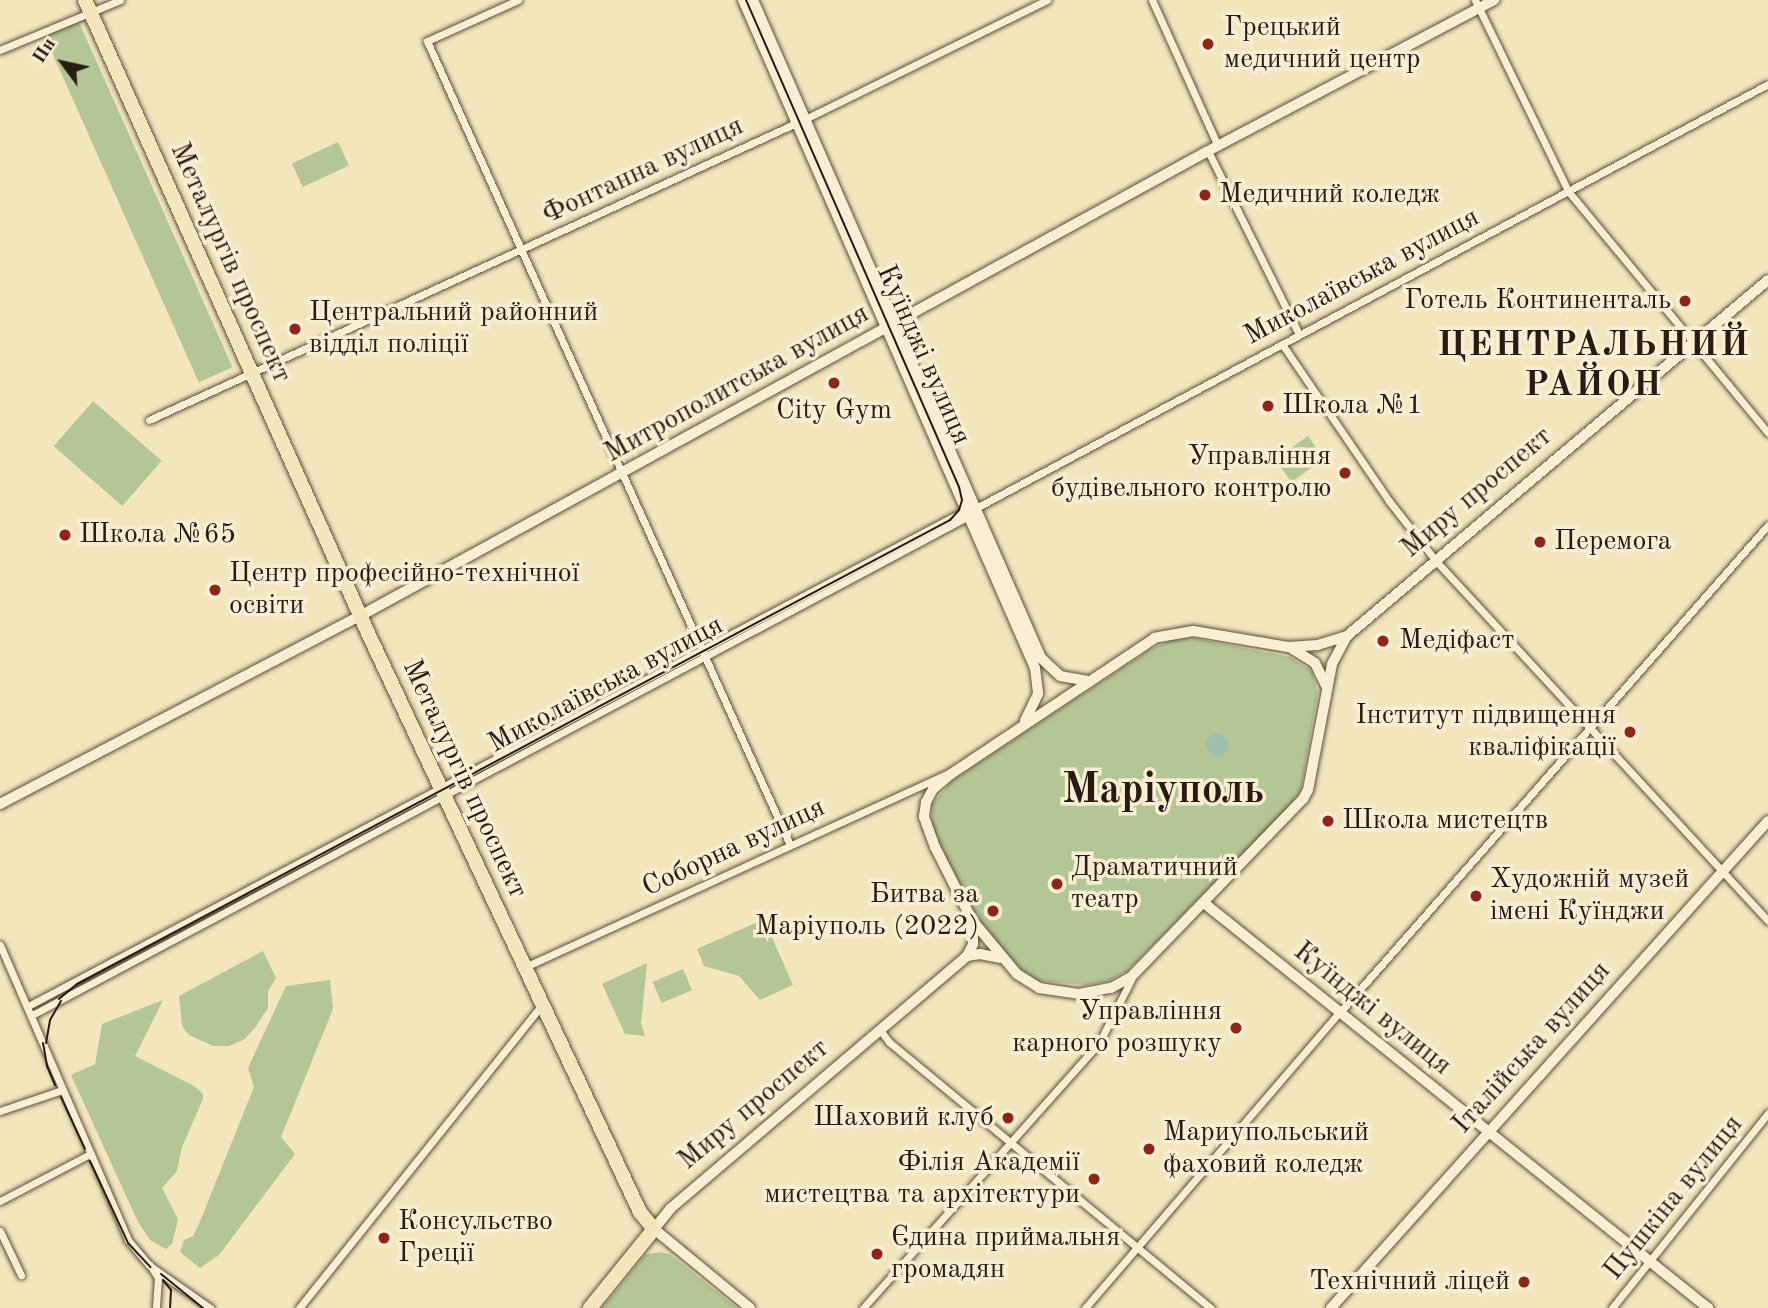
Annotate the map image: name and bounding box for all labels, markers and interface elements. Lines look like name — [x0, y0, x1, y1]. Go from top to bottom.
place label: Грецький медичний центр — [1224, 11, 1420, 77]
north arrow — [28, 28, 98, 98]
marker: Грецький медичний центр — [1198, 34, 1218, 54]
text: Пн — [30, 35, 60, 67]
street label: Фонтанна вулиця — [537, 110, 749, 232]
street label: Металургів проспект — [162, 138, 298, 388]
place label: Медичний коледж — [1219, 178, 1440, 212]
marker: Медичний коледж — [1197, 187, 1213, 203]
street label: Миколаївська вулиця — [1239, 201, 1485, 353]
street label: Куїнджі вулиця — [868, 260, 978, 450]
place label: Готель Континенталь — [1404, 284, 1671, 318]
marker: Готель Континенталь — [1677, 293, 1693, 309]
place label: Центральний районний відділ поліції — [309, 296, 598, 362]
street label: Митрополитська вулиця — [599, 297, 875, 471]
marker: Центральний районний відділ поліції — [287, 321, 303, 337]
district label: ЦЕНТРАЛЬНИЙ РАЙОН — [1439, 325, 1749, 407]
marker: City Gym — [826, 375, 842, 391]
place label: Школа №1 — [1282, 389, 1423, 423]
place label: City Gym — [776, 394, 892, 428]
marker: Школа №1 — [1260, 398, 1276, 414]
street label: Миру проспект — [1395, 420, 1559, 566]
place label: Управління будівельного контролю — [1051, 440, 1331, 506]
marker: Управління будівельного контролю — [1337, 465, 1353, 481]
place label: Школа №65 — [79, 518, 236, 552]
place label: Перемога — [1554, 525, 1671, 559]
marker: Школа №65 — [57, 527, 73, 543]
marker: Перемога — [1532, 534, 1548, 550]
place label: Центр професійно-технічної освіти — [229, 557, 580, 623]
marker: Центр професійно-технічної освіти — [207, 582, 223, 598]
street label: Миколаївська вулиця — [483, 609, 729, 761]
place label: Медіфаст — [1399, 624, 1514, 658]
marker: Медіфаст — [1373, 631, 1393, 651]
street label: Металургів проспект — [394, 654, 534, 904]
place label: Інститут підвищення кваліфікації — [1355, 699, 1616, 765]
marker: Інститут підвищення кваліфікації — [1622, 724, 1638, 740]
district label: Маріуполь — [1062, 766, 1264, 816]
street label: Соборна вулиця — [637, 791, 831, 905]
place label: Школа мистецтв — [1342, 804, 1548, 838]
marker: Школа мистецтв — [1320, 813, 1336, 829]
place label: Драматичний театр — [1071, 851, 1238, 917]
place label: Художній музей імені Куїнджи — [1490, 863, 1689, 929]
marker: Драматичний театр — [1049, 876, 1065, 892]
place label: Битва за Маріуполь (2022) — [755, 878, 979, 944]
marker: Художній музей імені Куїнджи — [1468, 888, 1484, 904]
marker: Битва за Маріуполь (2022) — [985, 903, 1001, 919]
street label: Куїнджі вулиця — [1286, 935, 1458, 1083]
street label: Італійська вулиця — [1446, 955, 1618, 1141]
place label: Управління карного розшуку — [1012, 995, 1222, 1061]
marker: Управління карного розшуку — [1228, 1020, 1244, 1036]
street label: Миру проспект — [672, 1032, 836, 1178]
place label: Шаховий клуб — [813, 1101, 994, 1135]
street label: Пушкіна вулиця — [1597, 1109, 1751, 1287]
marker: Шаховий клуб — [1000, 1110, 1016, 1126]
place label: Мариупольський фаховий коледж — [1163, 1116, 1369, 1182]
marker: Мариупольський фаховий коледж — [1141, 1141, 1157, 1157]
place label: Філія Академії мистецтва та архітектури — [764, 1146, 1080, 1212]
marker: Філія Академії мистецтва та архітектури — [1086, 1171, 1102, 1187]
place label: Консульство Греції — [398, 1205, 553, 1271]
place label: Єдина приймальня громадян — [891, 1221, 1120, 1287]
marker: Консульство Греції — [376, 1230, 392, 1246]
marker: Єдина приймальня громадян — [869, 1246, 885, 1262]
place label: Технічний ліцей — [1309, 1265, 1510, 1299]
marker: Технічний ліцей — [1516, 1274, 1532, 1290]

